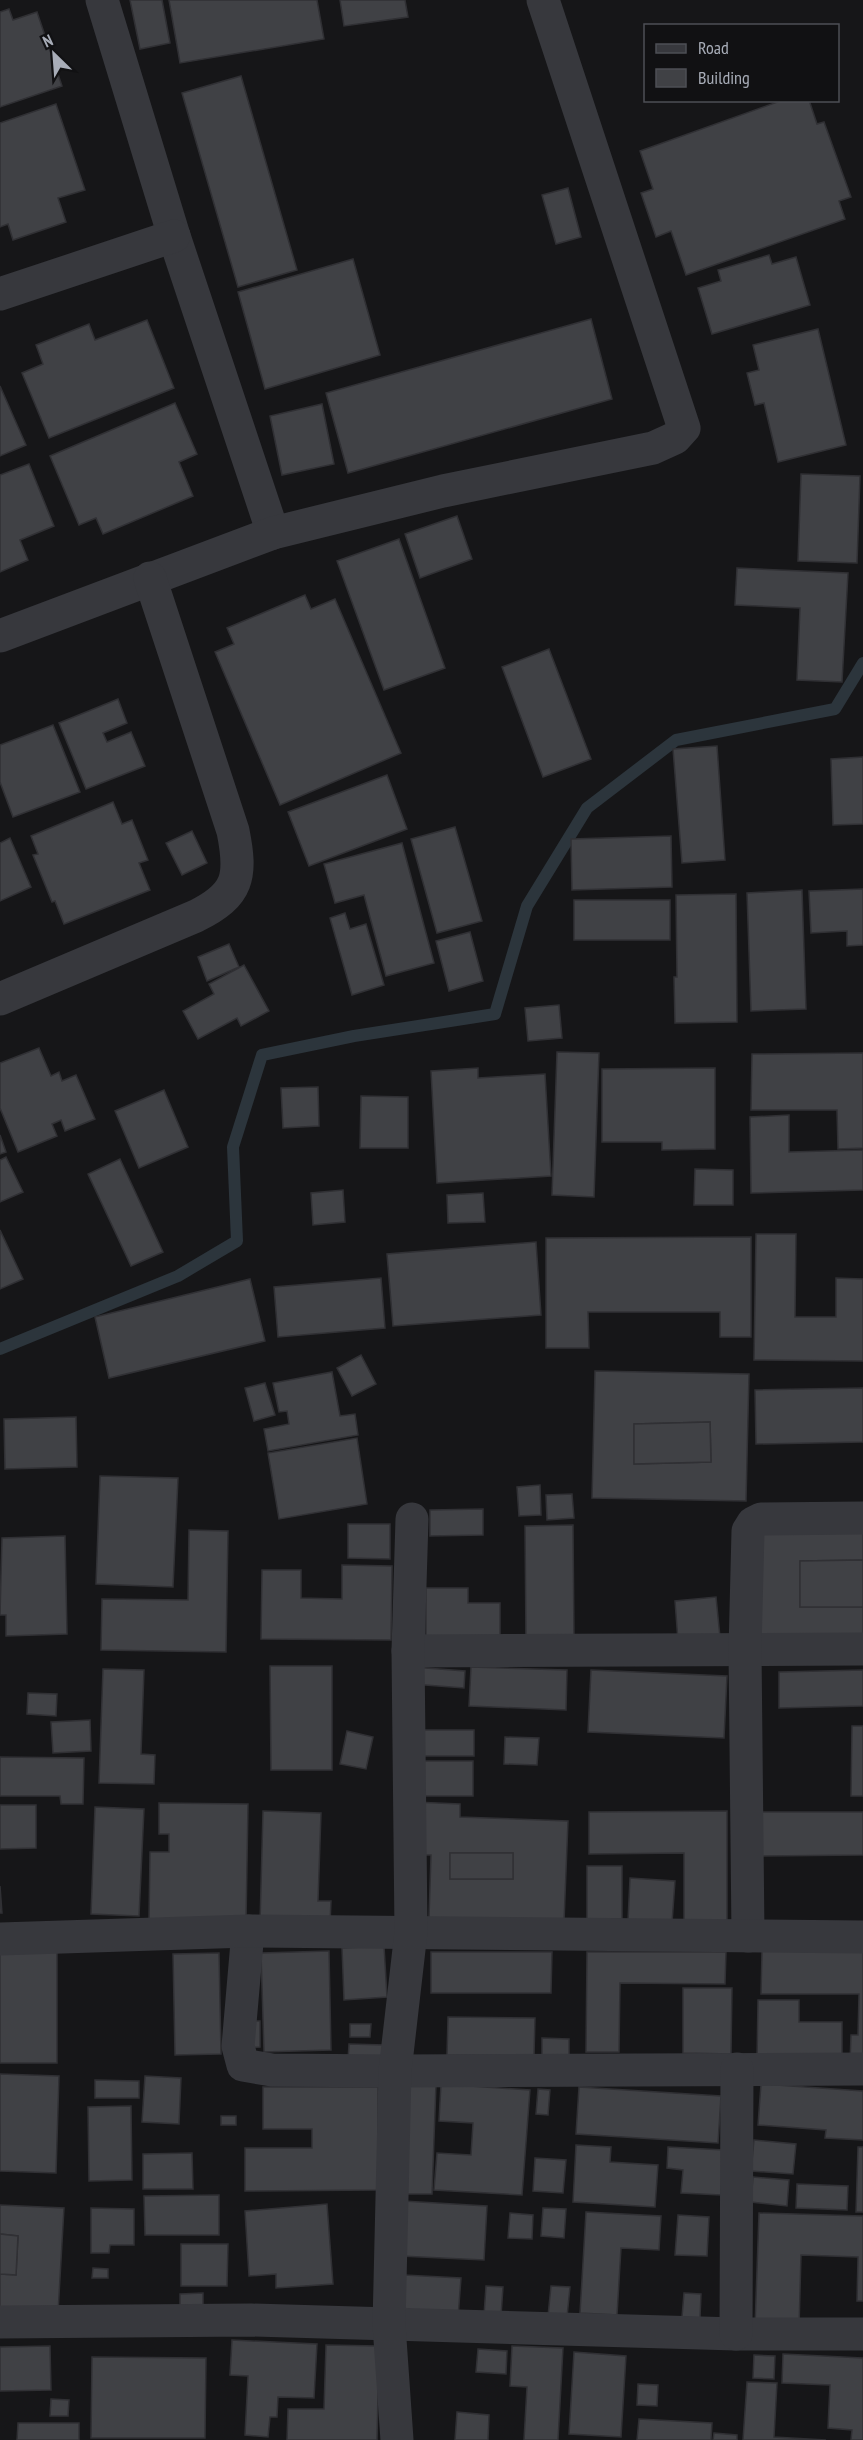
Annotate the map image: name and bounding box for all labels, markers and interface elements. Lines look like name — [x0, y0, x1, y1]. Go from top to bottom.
north arrow — [24, 24, 84, 84]
legend — [644, 24, 839, 102]
text: N — [40, 30, 56, 51]
text: Road — [698, 36, 729, 59]
text: Building — [698, 66, 750, 89]

